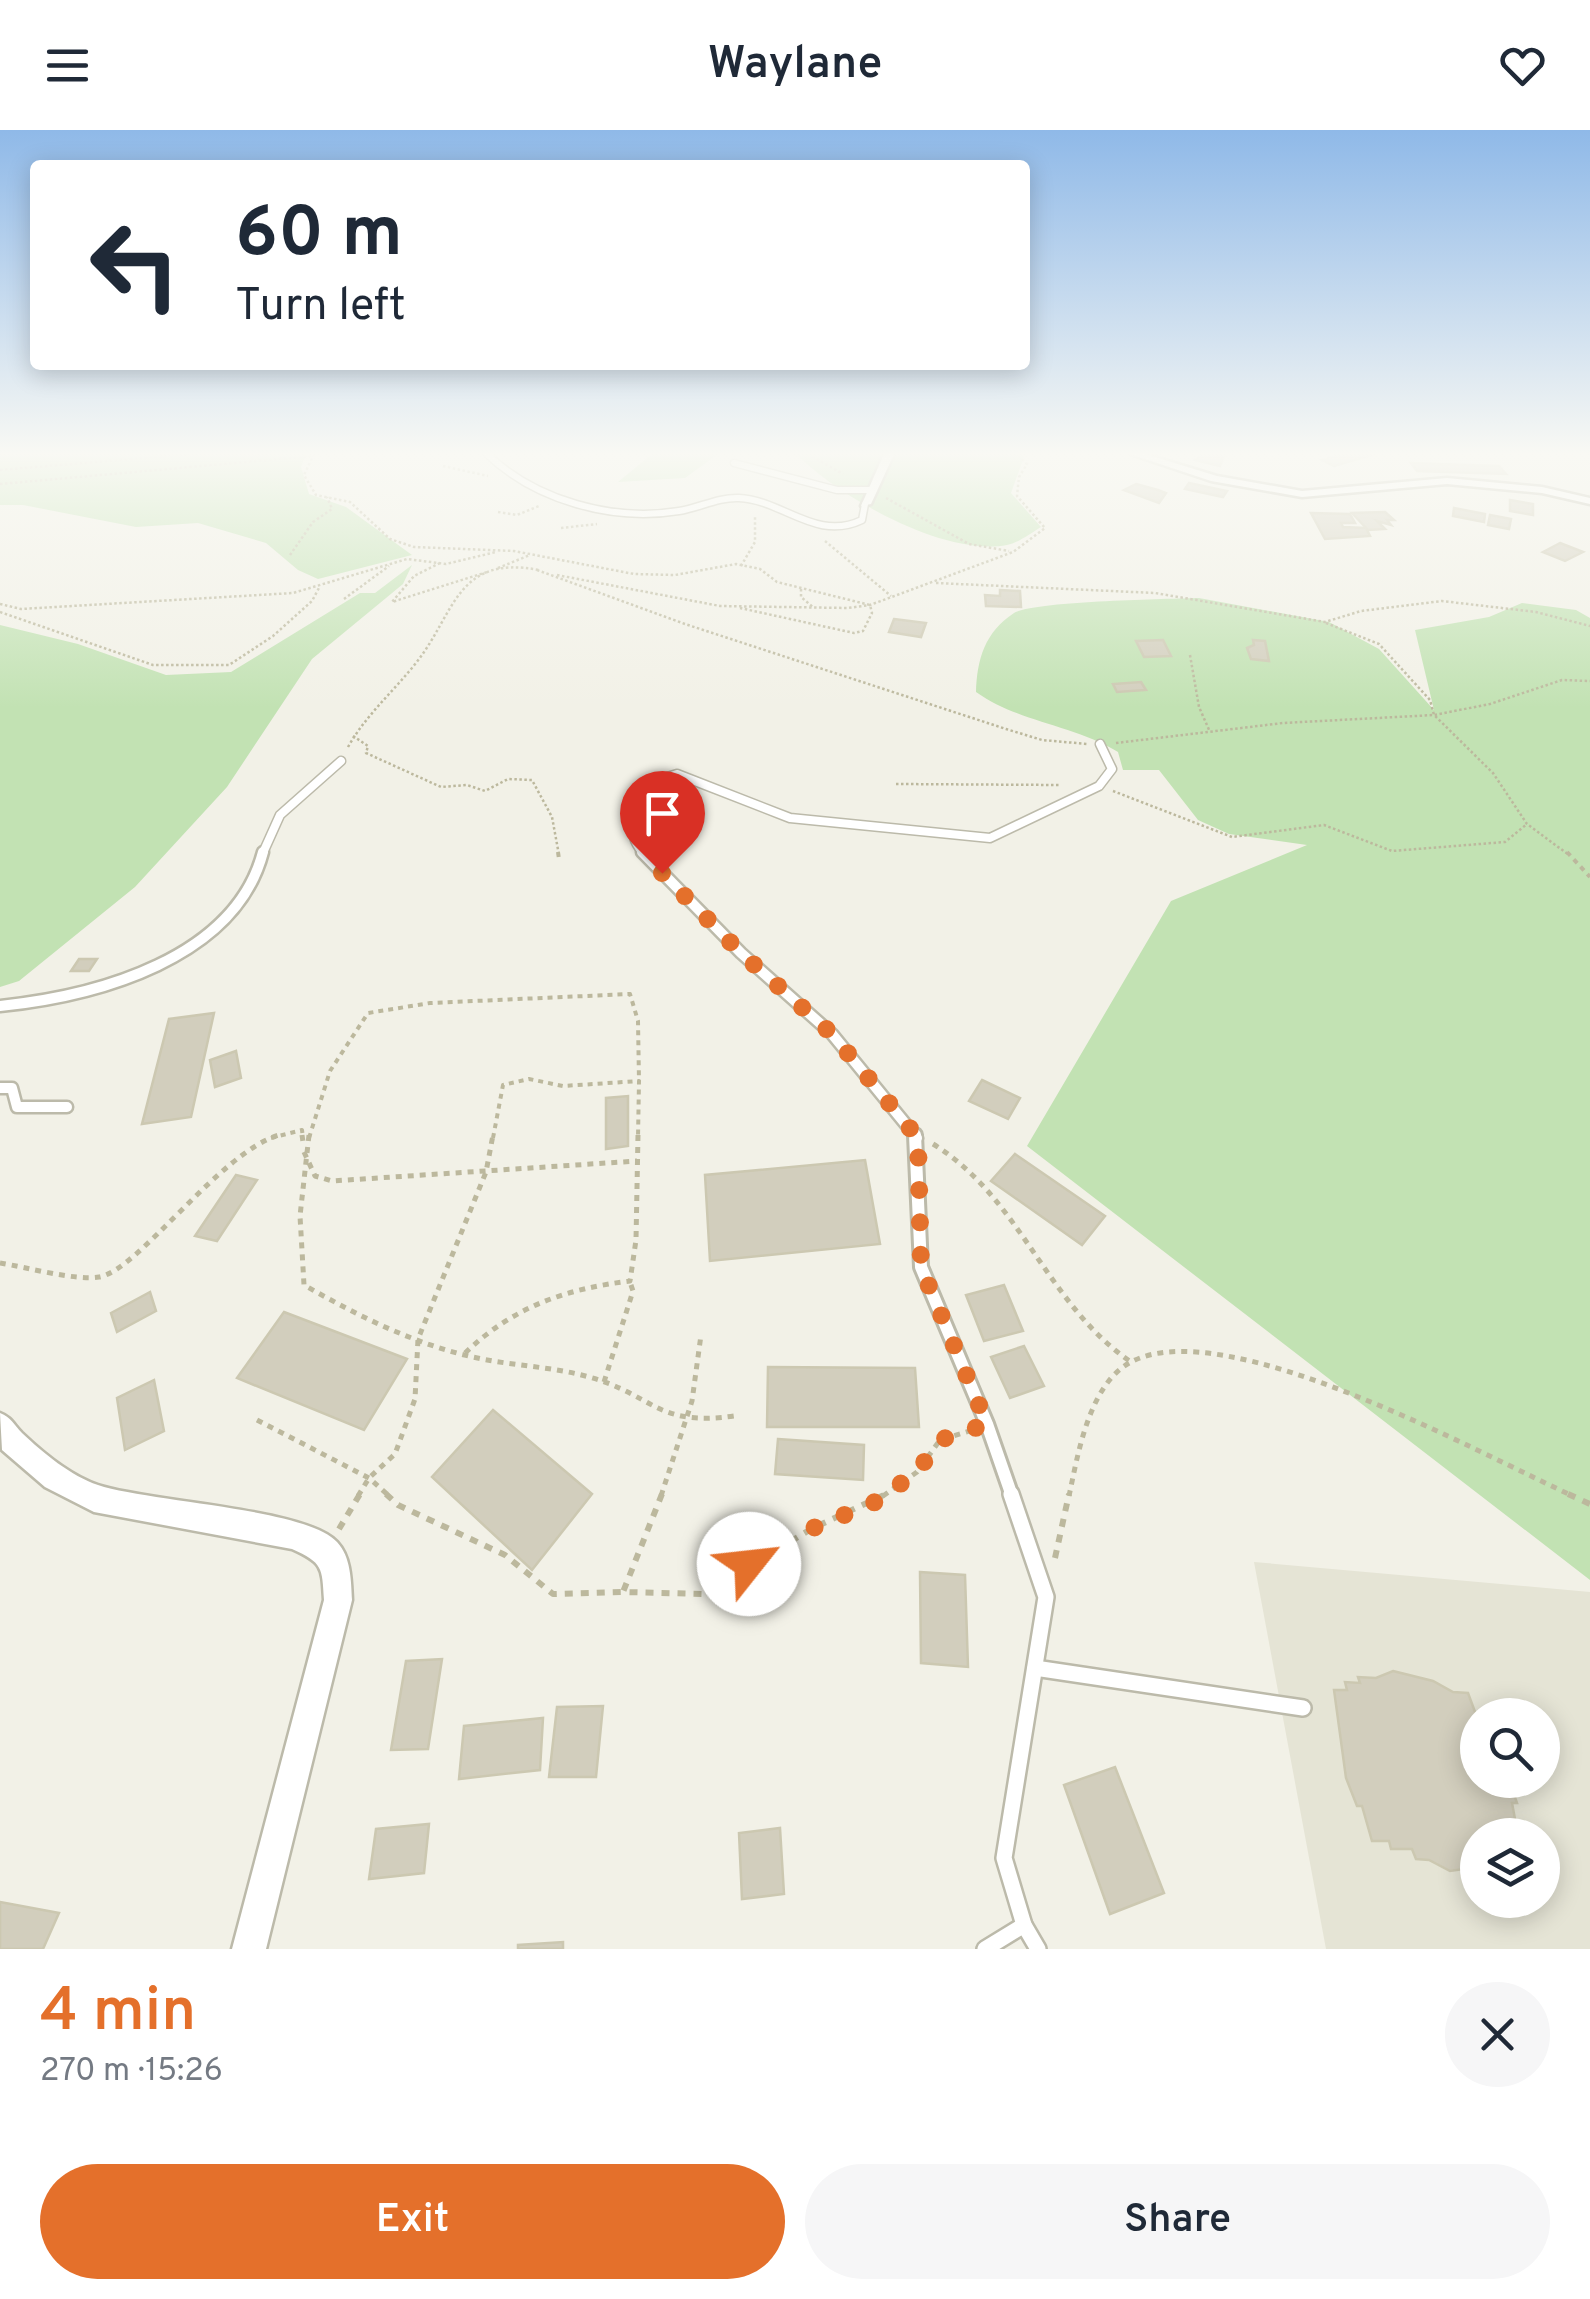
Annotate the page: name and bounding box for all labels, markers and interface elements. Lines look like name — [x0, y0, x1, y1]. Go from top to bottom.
text: Waylane — [708, 37, 882, 94]
icon: menu — [40, 38, 95, 93]
icon: heart — [1495, 38, 1550, 93]
text: 60 m — [235, 192, 403, 281]
icon: left — [70, 200, 200, 330]
text: Turn left — [235, 279, 406, 336]
pin — [620, 771, 705, 874]
icon: arrive — [635, 786, 690, 841]
position arrow — [697, 1512, 801, 1616]
map controls — [1460, 1698, 1560, 1918]
button: search — [1460, 1698, 1560, 1798]
button: layers — [1460, 1818, 1560, 1918]
text: 4 min — [40, 1976, 196, 2052]
button: close — [1445, 1982, 1550, 2087]
text: 270 m · 15:26 — [40, 2052, 223, 2092]
button: Exit — [40, 2164, 785, 2279]
button: Share — [805, 2164, 1550, 2279]

